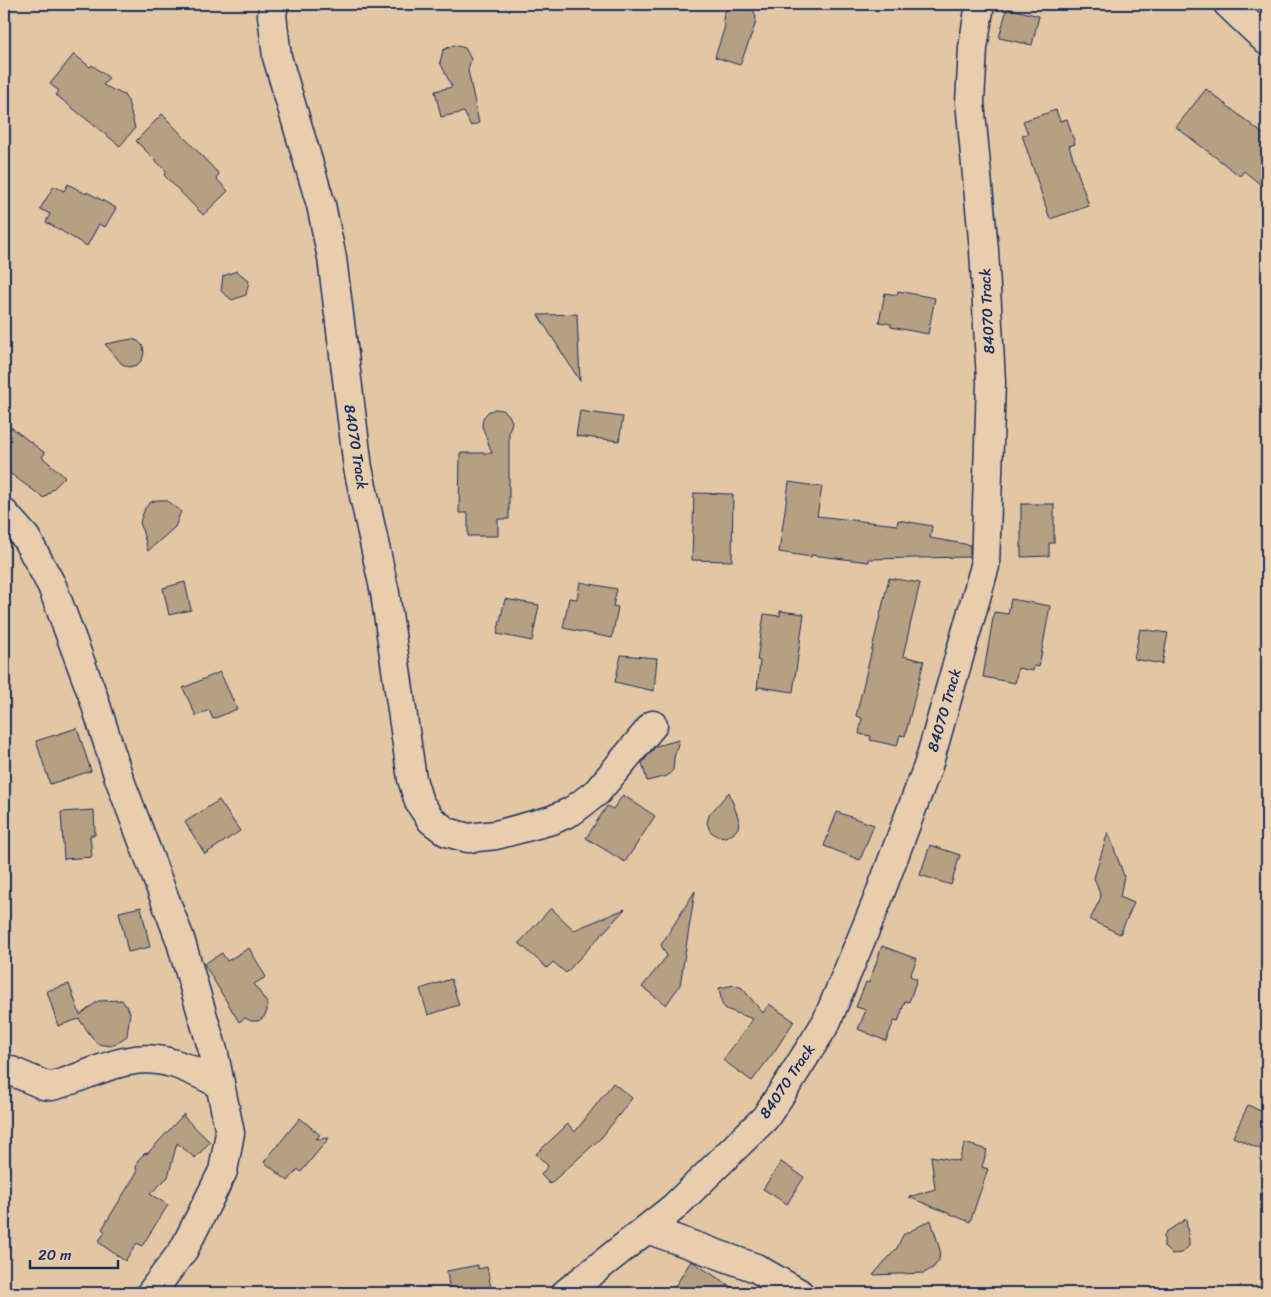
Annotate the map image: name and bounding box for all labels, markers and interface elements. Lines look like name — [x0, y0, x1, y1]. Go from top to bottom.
street label: 84070 Track — [972, 267, 1002, 355]
street label: 84070 Track — [336, 403, 376, 492]
street label: 84070 Track — [920, 665, 968, 755]
street label: 84070 Track — [752, 1038, 822, 1124]
scale bar — [30, 1237, 118, 1269]
text: 20 m — [38, 1242, 72, 1268]

